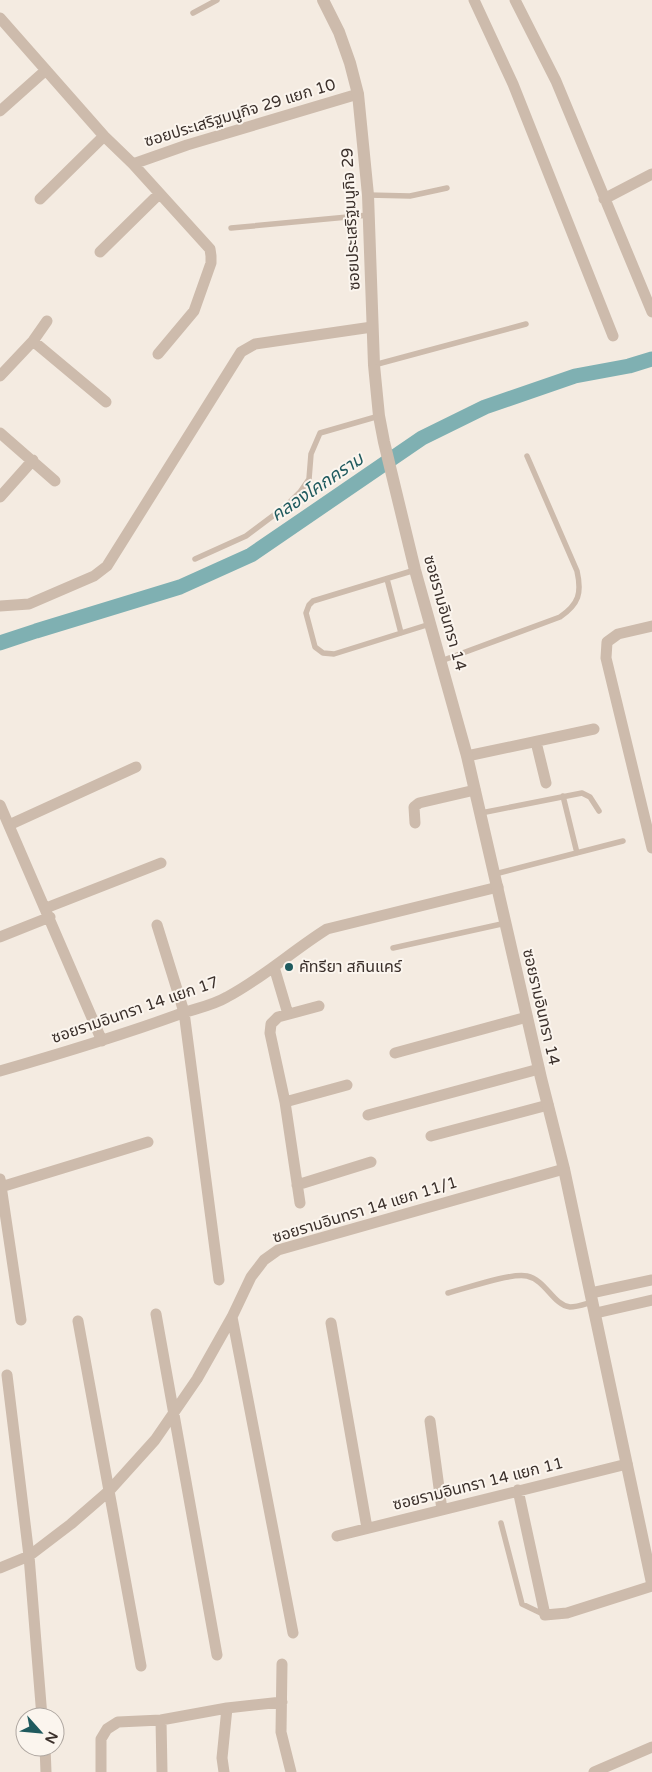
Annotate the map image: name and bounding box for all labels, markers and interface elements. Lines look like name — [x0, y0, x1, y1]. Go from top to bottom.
street label: ซอยประเสริฐมนูกิจ 29 แยก 10 — [142, 74, 338, 152]
street label: ซอยประเสริฐมนูกิจ 29 — [337, 147, 365, 291]
water label: คลองโคกคราม — [267, 447, 369, 526]
street label: ซอยรามอินทรา 14 — [419, 553, 471, 673]
street label: ซอยรามอินทรา 14 — [518, 947, 564, 1067]
place label: คัทรียา สกินแคร์ — [299, 957, 402, 977]
marker: คัทรียา สกินแคร์ — [283, 961, 295, 973]
street label: ซอยรามอินทรา 14 แยก 17 — [49, 972, 221, 1048]
street label: ซอยรามอินทรา 14 แยก 11/1 — [270, 1172, 460, 1248]
street label: ซอยรามอินทรา 14 แยก 11 — [391, 1453, 565, 1515]
north arrow — [15, 1707, 65, 1757]
text: N — [41, 1729, 61, 1747]

